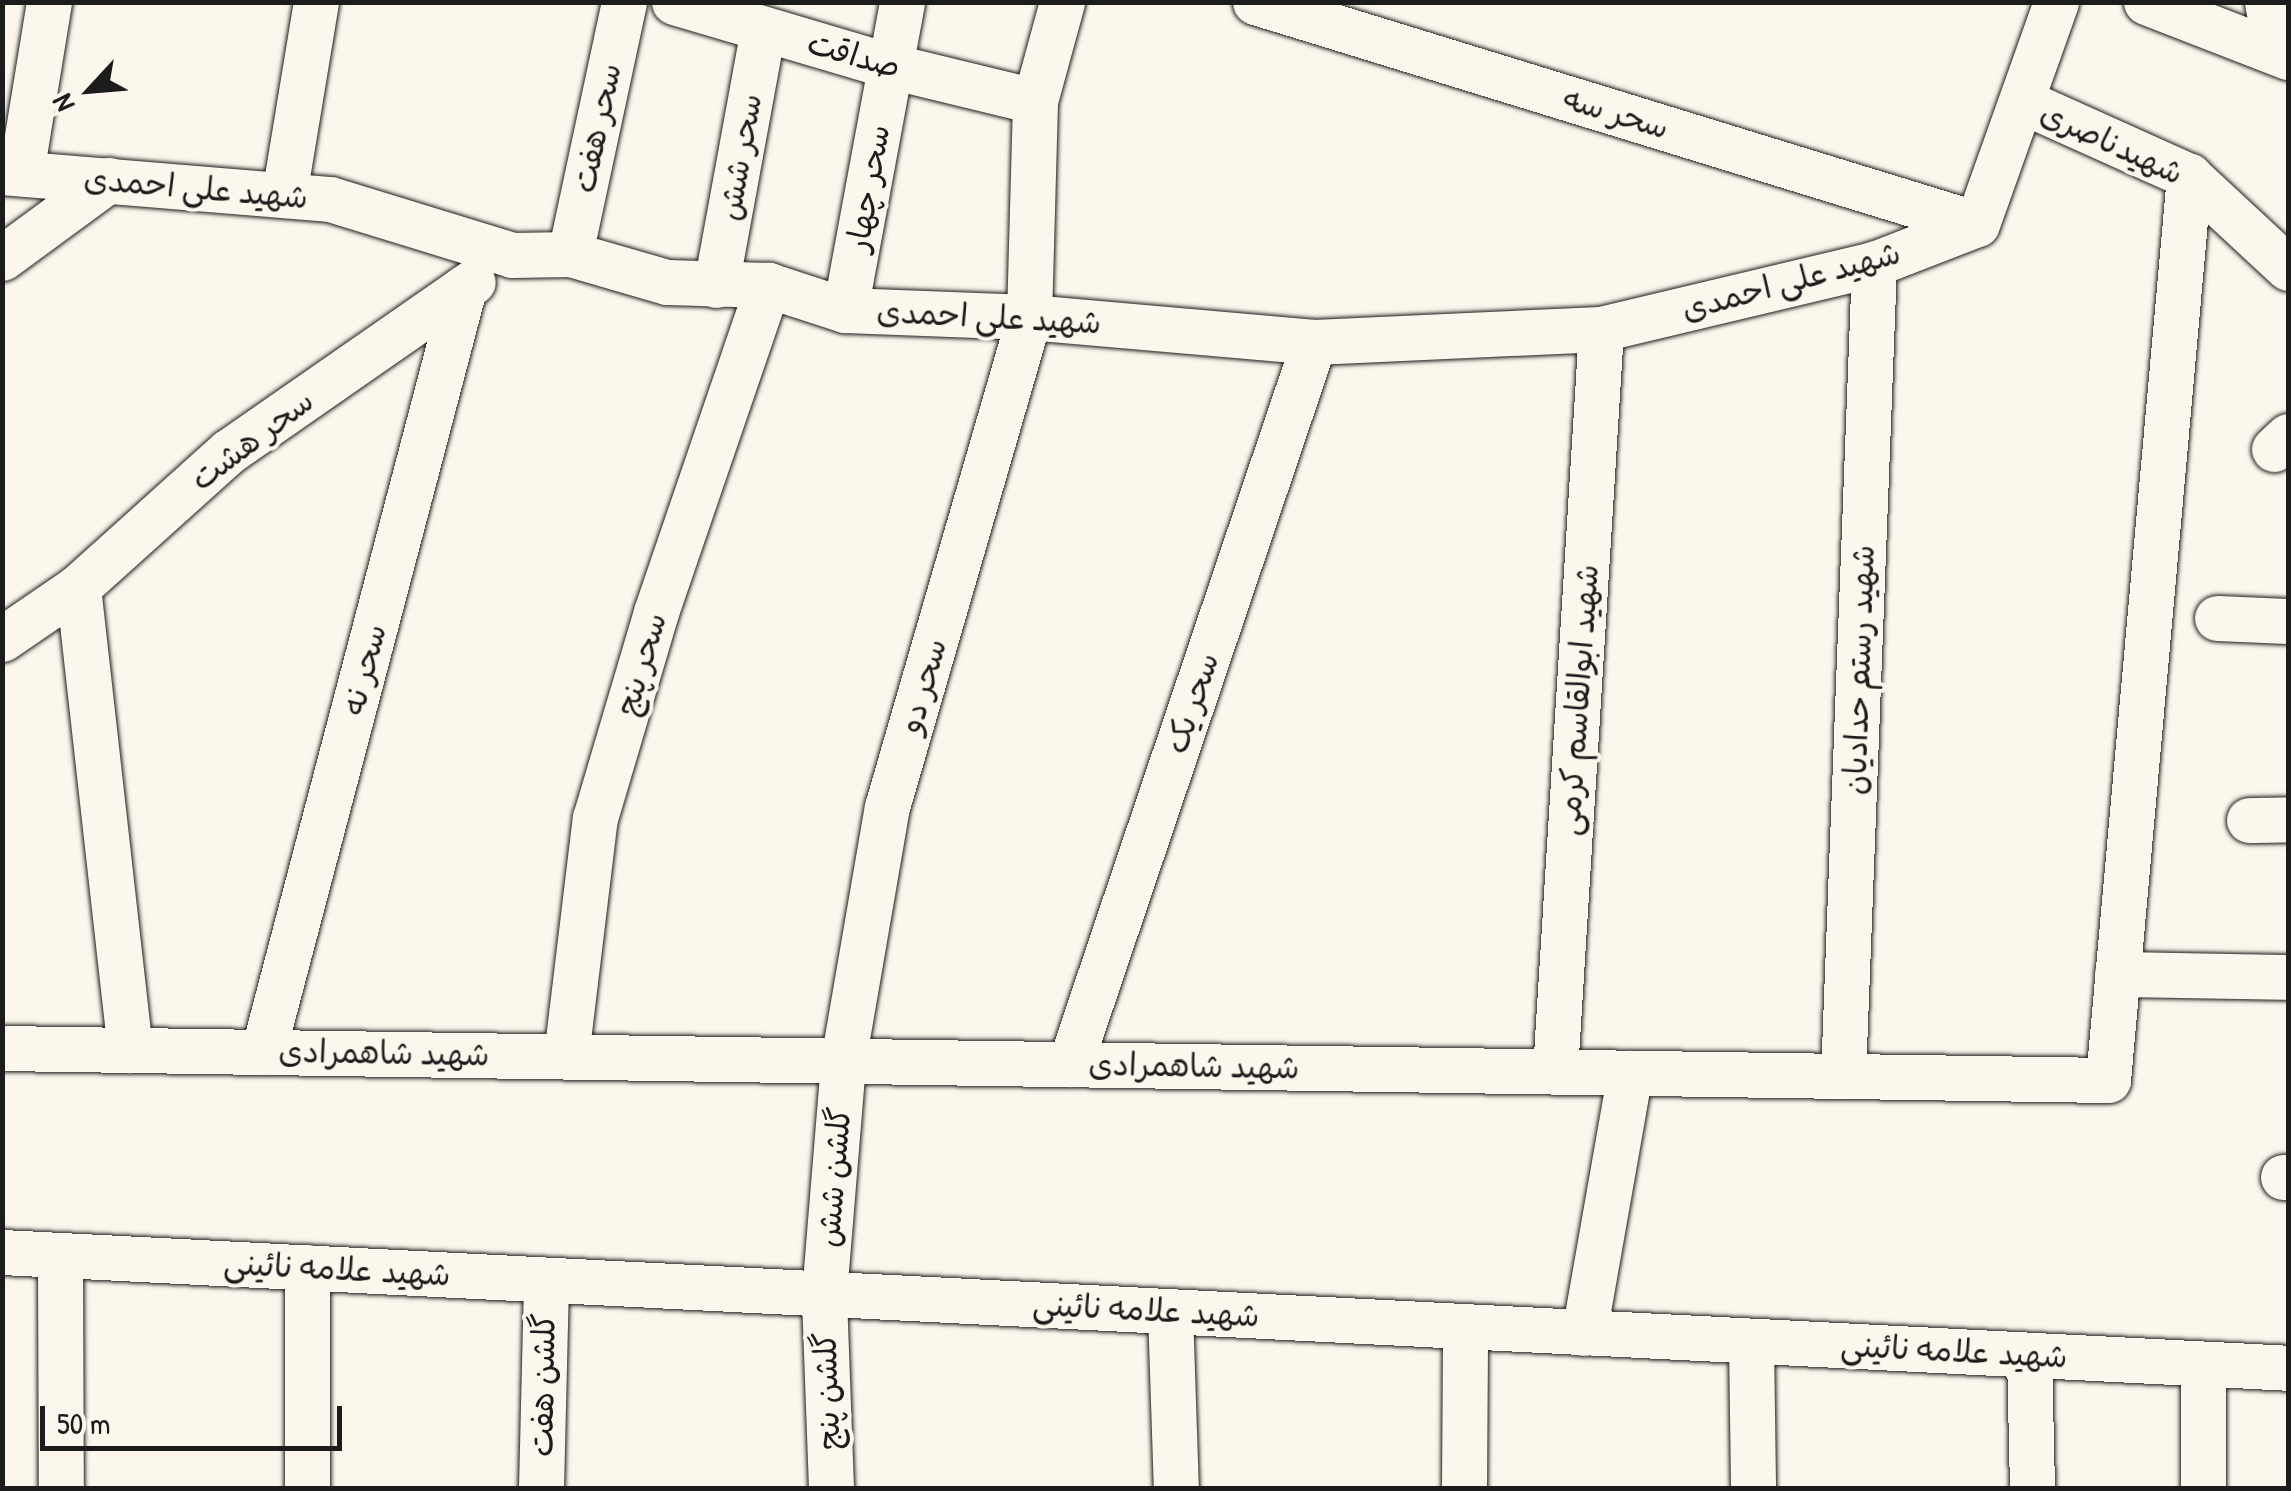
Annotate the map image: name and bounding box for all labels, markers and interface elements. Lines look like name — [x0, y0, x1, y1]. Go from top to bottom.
street label: صداقت — [803, 23, 905, 87]
north arrow — [40, 40, 140, 140]
street label: سحر هفت — [565, 60, 629, 196]
street label: سحر سه — [1559, 79, 1673, 147]
text: N — [43, 88, 83, 118]
street label: سحر شش — [710, 91, 770, 223]
street label: شهیدناصری — [2035, 93, 2189, 193]
street label: سحر چهار — [838, 122, 898, 254]
street label: شهید علی احمدی — [82, 159, 310, 217]
street label: شهید علی احمدی — [1677, 233, 1905, 329]
street label: شهید علی احمدی — [876, 292, 1102, 342]
street label: سحر هشت — [183, 381, 321, 499]
street label: شهید رستم حدادیان — [1835, 544, 1883, 796]
street label: شهید ابوالقاسم کرمی — [1549, 563, 1607, 837]
street label: سحر پنج — [607, 608, 675, 720]
street label: سحر نه — [333, 620, 395, 720]
street label: سحر دو — [891, 634, 955, 738]
street label: سحر یک — [1157, 648, 1227, 758]
street label: شهید شاهمرادی — [278, 1032, 490, 1074]
street label: شهید شاهمرادی — [1088, 1045, 1300, 1087]
street label: گلشن شش — [809, 1105, 859, 1249]
street label: شهید علامه‌ نائینی — [223, 1244, 451, 1294]
street label: شهید علامه‌ نائینی — [1032, 1285, 1260, 1335]
street label: گلشن هفت — [523, 1313, 563, 1457]
street label: شهید علامه‌ نائینی — [1840, 1326, 2068, 1376]
street label: گلشن پنج — [806, 1332, 848, 1450]
scale bar — [45, 1386, 348, 1448]
text: 50 m — [57, 1403, 110, 1443]

